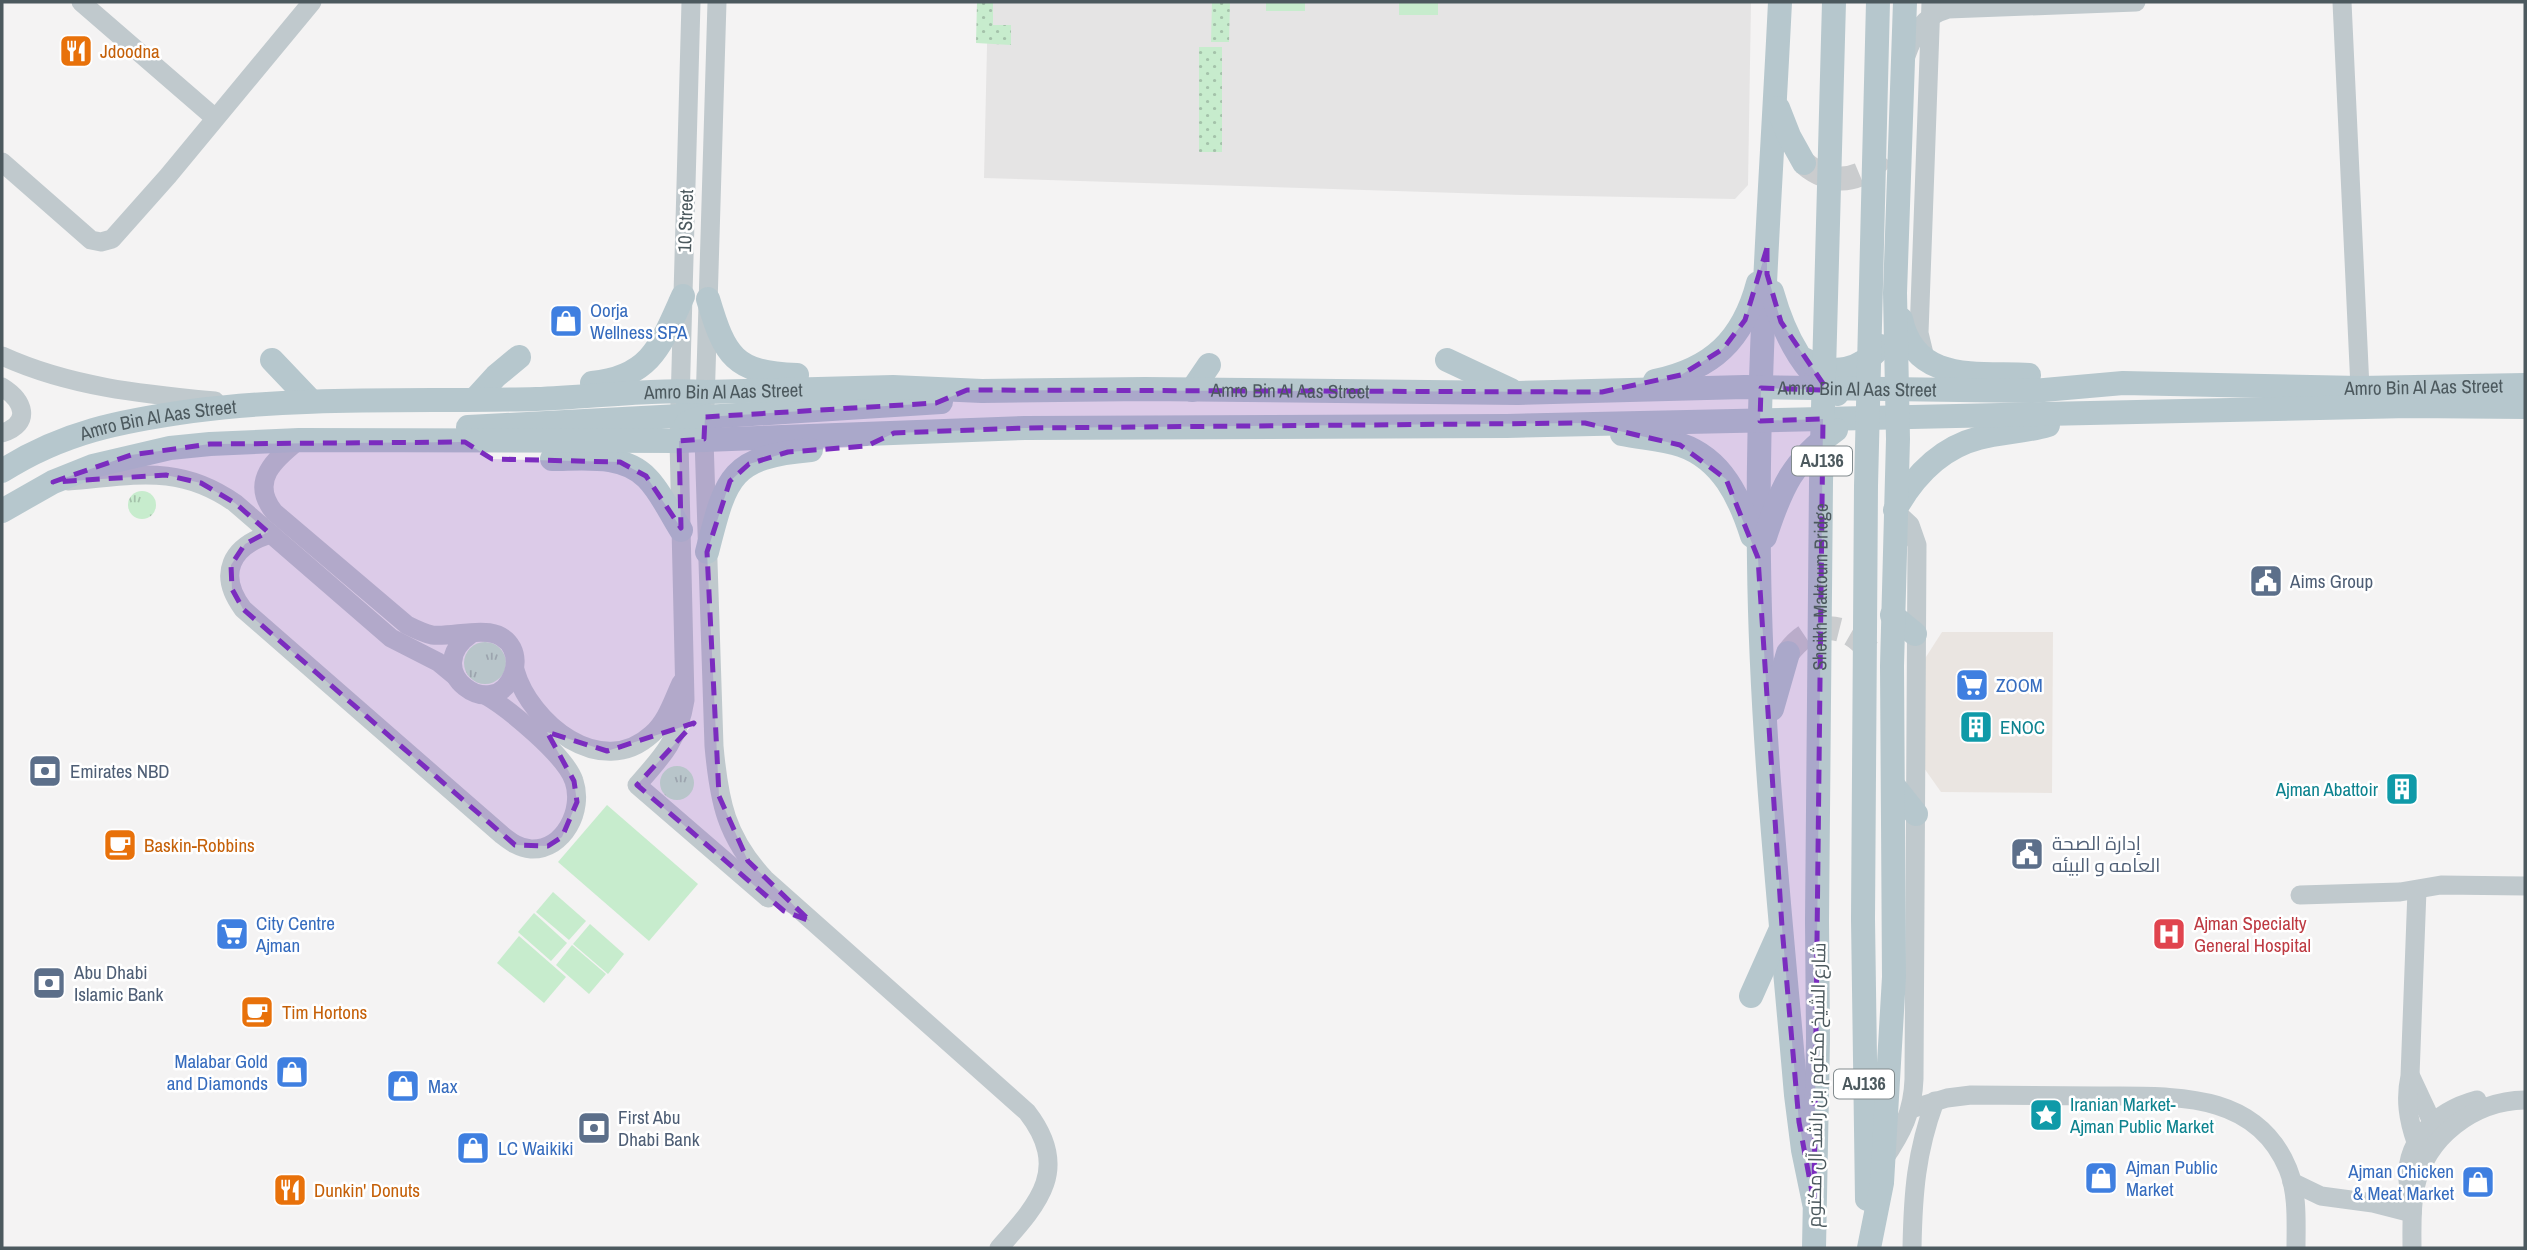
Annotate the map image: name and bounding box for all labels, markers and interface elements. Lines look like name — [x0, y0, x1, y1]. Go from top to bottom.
restaurant icon: Jdoodna — [57, 32, 95, 70]
place label: Jdoodna — [100, 38, 160, 64]
street label: 10 Street — [671, 188, 699, 253]
place label: Oorja Wellness SPA — [590, 297, 688, 345]
shop icon: Oorja Wellness SPA — [547, 302, 585, 340]
street label: Amro Bin Al Aas Street — [2343, 372, 2504, 401]
street label: Amro Bin Al Aas Street — [1777, 374, 1937, 403]
street label: Amro Bin Al Aas Street — [642, 376, 804, 405]
street label: Amro Bin Al Aas Street — [1210, 377, 1370, 404]
street label: Amro Bin Al Aas Street — [75, 393, 238, 447]
road number: AJ136 — [1792, 447, 1852, 476]
street label: Sheikh Maktoum Bridge — [1806, 503, 1834, 671]
public building icon: Aims Group — [2247, 562, 2285, 600]
place label: Aims Group — [2289, 568, 2373, 594]
supermarket icon: ZOOM — [1953, 666, 1991, 704]
place label: ZOOM — [1996, 672, 2043, 698]
building icon: ENOC — [1957, 708, 1995, 746]
place label: ENOC — [2000, 714, 2045, 740]
bank icon: Emirates NBD — [26, 752, 64, 790]
place label: Emirates NBD — [70, 758, 170, 784]
building icon: Ajman Abattoir — [2383, 770, 2421, 808]
place label: Ajman Abattoir — [2275, 776, 2379, 802]
cafe icon: Baskin-Robbins — [101, 826, 139, 864]
place label: إدارة الصحة العامه و البيئه — [2052, 830, 2160, 878]
place label: Baskin-Robbins — [144, 832, 255, 858]
public building icon: إدارة الصحة العامه و البيئه — [2008, 835, 2046, 873]
place label: City Centre Ajman — [255, 910, 335, 958]
place label: Ajman Specialty General Hospital — [2193, 910, 2311, 958]
supermarket icon: City Centre Ajman — [213, 915, 251, 953]
hospital icon: Ajman Specialty General Hospital — [2150, 915, 2188, 953]
street label: شارع الشيخ مكتوم بن راشد آل مكتوم — [1801, 942, 1832, 1228]
place label: Abu Dhabi Islamic Bank — [73, 959, 163, 1007]
bank icon: Abu Dhabi Islamic Bank — [30, 964, 68, 1002]
cafe icon: Tim Hortons — [238, 993, 276, 1031]
place label: Tim Hortons — [282, 999, 368, 1025]
place label: Malabar Gold and Diamonds — [167, 1048, 268, 1096]
shop icon: Malabar Gold and Diamonds — [273, 1053, 311, 1091]
shop icon: Max — [384, 1067, 422, 1105]
road number: AJ136 — [1834, 1070, 1894, 1098]
place label: Max — [428, 1073, 458, 1099]
place label: Iranian Market- Ajman Public Market — [2069, 1091, 2214, 1139]
place icon: Iranian Market- Ajman Public Market — [2027, 1096, 2065, 1134]
place label: First Abu Dhabi Bank — [618, 1104, 700, 1152]
bank icon: First Abu Dhabi Bank — [575, 1109, 613, 1147]
shop icon: LC Waikiki — [454, 1129, 492, 1167]
place label: LC Waikiki — [498, 1135, 574, 1161]
place label: Ajman Public Market — [2125, 1154, 2218, 1202]
place label: Ajman Chicken & Meat Market — [2347, 1158, 2455, 1206]
shop icon: Ajman Public Market — [2082, 1159, 2120, 1197]
shop icon: Ajman Chicken & Meat Market — [2459, 1163, 2497, 1201]
restaurant icon: Dunkin' Donuts — [271, 1171, 309, 1209]
place label: Dunkin' Donuts — [314, 1177, 420, 1203]

